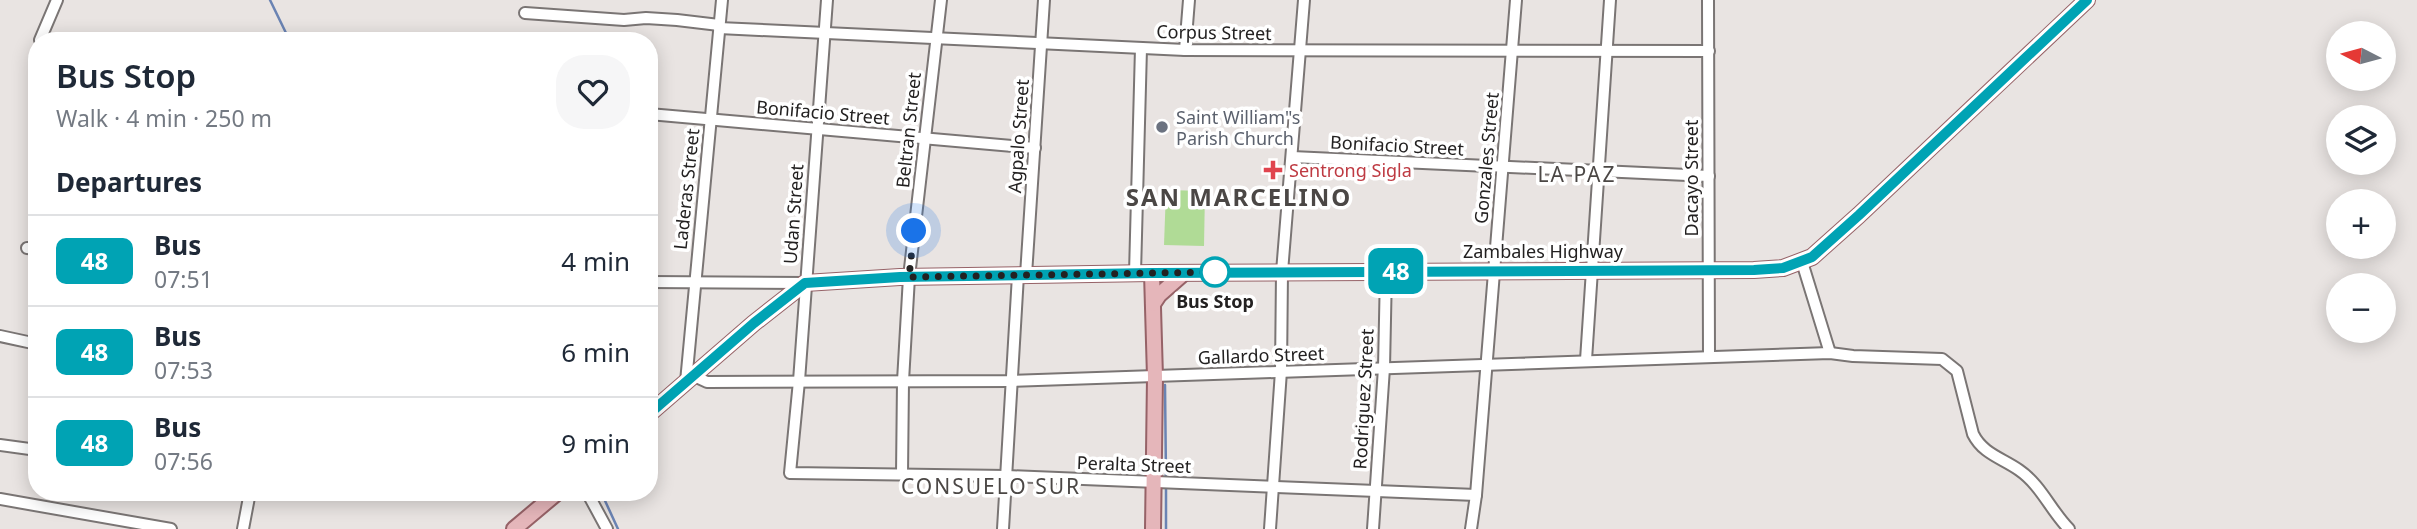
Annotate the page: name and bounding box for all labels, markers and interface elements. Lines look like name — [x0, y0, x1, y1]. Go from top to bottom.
street label: Corpus Street — [1156, 19, 1272, 45]
north arrow — [2326, 21, 2396, 91]
map controls — [2326, 21, 2396, 343]
text: Bus Stop — [56, 53, 196, 98]
button: heart — [556, 55, 630, 129]
street label: Beltran Street — [890, 70, 926, 189]
street label: Agpalo Street — [1002, 78, 1034, 194]
street label: Gonzales Street — [1468, 91, 1504, 225]
street label: Bonifacio Street — [755, 94, 891, 130]
text: Walk · 4 min · 250 m — [56, 102, 272, 134]
place label: Saint William"s Parish Church — [1176, 105, 1300, 150]
button: layers — [2326, 105, 2396, 175]
marker: Saint William"s Parish Church — [1154, 119, 1170, 135]
street label: Dacayo Street — [1679, 119, 1703, 236]
street label: Laderas Street — [668, 127, 704, 251]
street label: Bonifacio Street — [1330, 130, 1465, 161]
place label: Sentrong Sigla — [1289, 158, 1412, 182]
marker: Sentrong Sigla — [1263, 160, 1283, 180]
district label: LA PAZ — [1538, 160, 1616, 188]
street label: Udan Street — [778, 163, 809, 265]
text: Departures — [56, 164, 202, 200]
district label: SAN MARCELINO — [1126, 180, 1352, 213]
button: + — [2326, 189, 2396, 259]
your location — [896, 213, 931, 248]
text: Bus — [154, 227, 201, 263]
street label: Zambales Highway — [1463, 239, 1624, 263]
text: 4 min — [561, 243, 630, 279]
text: 48 — [81, 244, 108, 277]
line badge: 48 — [1364, 248, 1428, 294]
text: 48 — [1382, 254, 1410, 287]
marker: Bus Stop — [1200, 257, 1230, 287]
text: 07:51 — [154, 263, 213, 295]
button: − — [2326, 273, 2396, 343]
place label: Bus Stop — [1176, 289, 1254, 313]
text: Bus — [154, 318, 201, 354]
street label: Rodriguez Street — [1347, 328, 1379, 470]
text: 6 min — [561, 334, 630, 370]
text: 48 — [81, 335, 108, 368]
street label: Gallardo Street — [1197, 341, 1325, 369]
text: 07:53 — [154, 354, 213, 386]
text: Bus — [154, 409, 201, 445]
text: 9 min — [561, 425, 630, 461]
text: 48 — [81, 426, 108, 459]
text: 07:56 — [154, 445, 213, 477]
street label: Peralta Street — [1076, 450, 1192, 478]
district label: CONSUELO SUR — [901, 472, 1081, 500]

